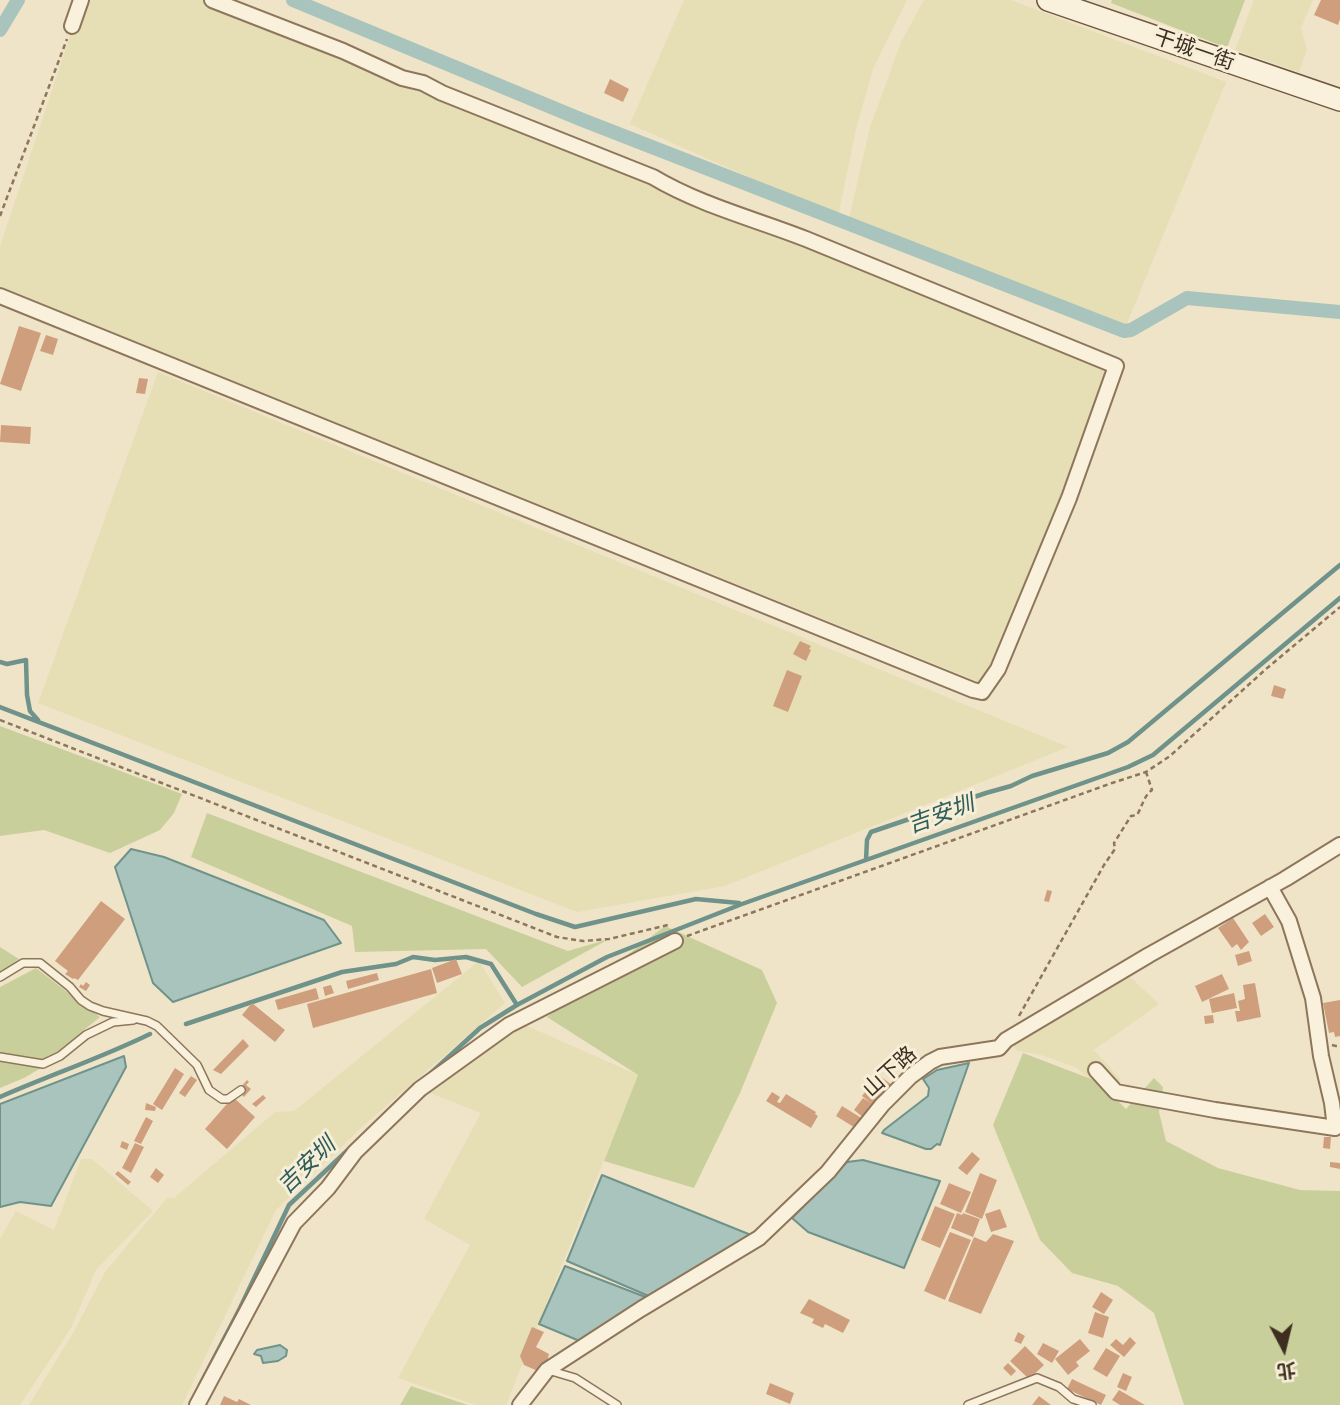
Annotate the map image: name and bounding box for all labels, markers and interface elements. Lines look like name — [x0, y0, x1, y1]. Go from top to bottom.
street label: 干城一街 — [1150, 24, 1238, 76]
water label: 吉安圳 — [904, 790, 978, 840]
street label: 山下路 — [858, 1042, 922, 1102]
water label: 吉安圳 — [273, 1132, 341, 1200]
north arrow — [1249, 1314, 1319, 1384]
text: 北 — [1276, 1358, 1297, 1383]

